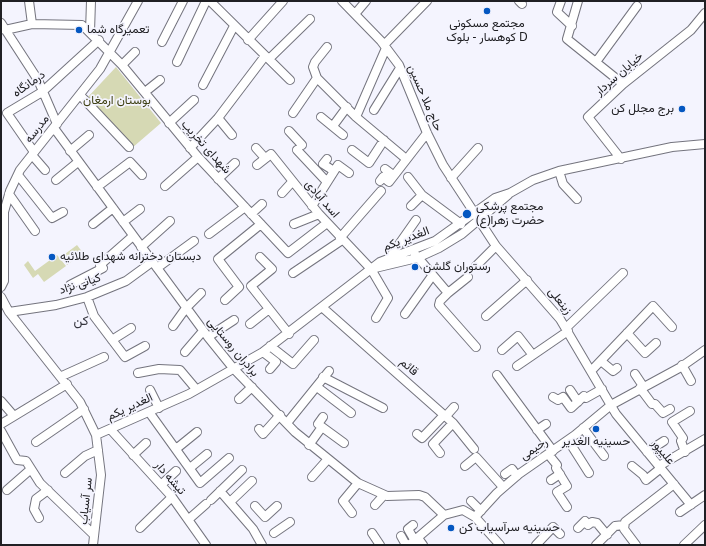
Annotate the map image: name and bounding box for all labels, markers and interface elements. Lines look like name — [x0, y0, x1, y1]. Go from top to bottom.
marker: مجتمع مسکونی کوهسار - بلوک D — [482, 6, 492, 16]
place label: مجتمع مسکونی کوهسار - بلوک D — [446, 17, 528, 45]
place label: تعمیرگاه شما — [87, 23, 149, 37]
marker: تعمیرگاه شما — [74, 25, 84, 35]
street label: خیابان سردار — [592, 49, 646, 99]
street label: حاج ملا حسین — [405, 63, 445, 133]
street label: درمانگاه — [10, 68, 48, 100]
park label: بوستان ارمغان — [83, 94, 151, 108]
place label: برج مجلل کن — [611, 102, 674, 116]
marker: برج مجلل کن — [677, 104, 687, 114]
street label: مدرسه — [22, 112, 52, 146]
street label: شهدای تخریب — [178, 117, 234, 177]
street label: اسد آبادی — [302, 177, 342, 221]
place label: مجتمع پرشکی حضرت زهرا(ع) — [476, 200, 544, 228]
marker: مجتمع پرشکی حضرت زهرا(ع) — [461, 208, 473, 220]
street label: الغدیر یکم — [381, 224, 431, 254]
place label: دبستان دخترانه شهدای طلائیه — [60, 250, 201, 264]
marker: دبستان دخترانه شهدای طلائیه — [47, 252, 57, 262]
place label: رستوران گلشن — [423, 260, 491, 274]
marker: رستوران گلشن — [410, 262, 420, 272]
street label: کیانی نژاد — [57, 270, 103, 298]
street label: زینعلی — [545, 285, 575, 317]
district label: کن — [73, 313, 89, 329]
street label: برادران روستایی — [204, 314, 262, 380]
street label: قائم — [397, 355, 421, 379]
street label: الغدیر یکم — [105, 390, 155, 424]
marker: حسینیه الغدیر — [591, 424, 601, 434]
street label: رحیمی — [517, 435, 551, 463]
place label: حسینیه الغدیر — [562, 435, 630, 449]
street label: علیپور — [648, 436, 678, 468]
street label: تیشه دار — [151, 458, 189, 498]
street label: سر آسیاب — [76, 477, 96, 525]
place label: حسینیه سرآسیاب کن — [459, 521, 560, 535]
marker: حسینیه سرآسیاب کن — [446, 523, 456, 533]

